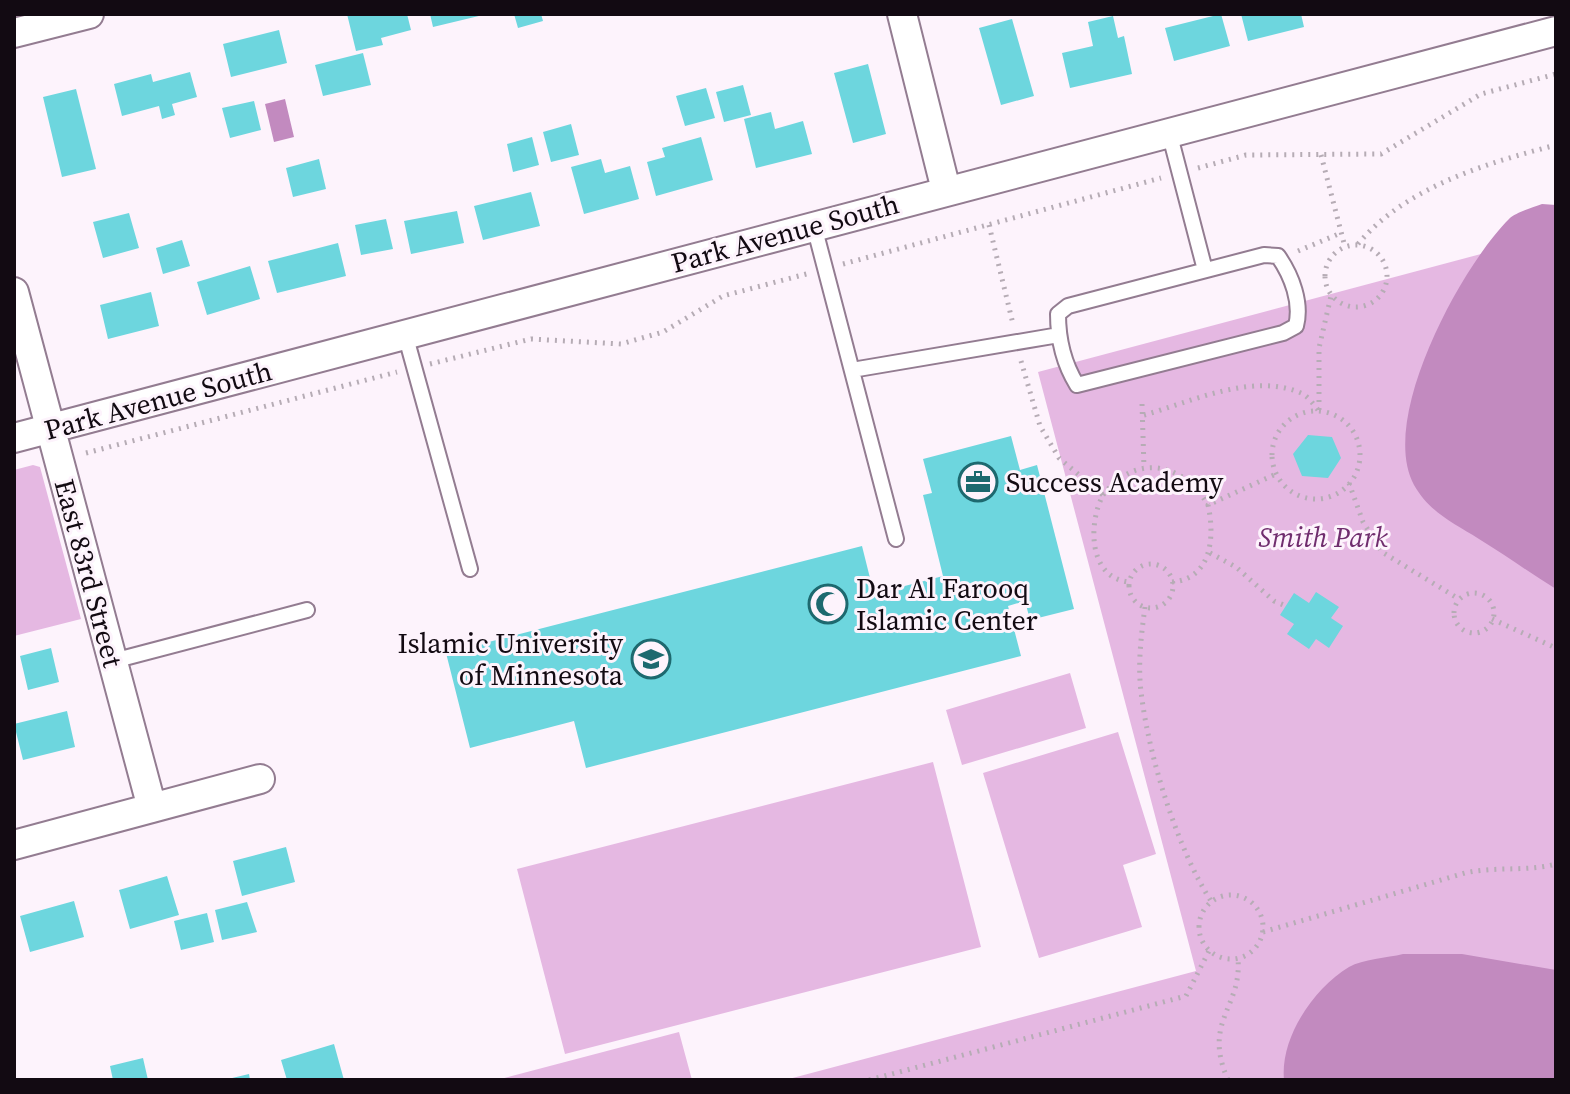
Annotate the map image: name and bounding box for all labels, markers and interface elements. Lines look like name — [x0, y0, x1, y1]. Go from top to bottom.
street label: Park Avenue South — [667, 184, 903, 282]
street label: Park Avenue South — [40, 351, 276, 449]
office icon: Success Academy — [957, 461, 999, 503]
place label: Success Academy — [1006, 463, 1224, 501]
street label: East 83rd Street — [46, 475, 133, 672]
park label: Smith Park — [1258, 518, 1388, 556]
place label: Dar Al Farooq Islamic Center — [856, 569, 1038, 639]
mosque icon: Dar Al Farooq Islamic Center — [807, 583, 849, 625]
place label: Islamic University of Minnesota — [398, 624, 624, 694]
school or university icon: Islamic University of Minnesota — [630, 638, 672, 680]

